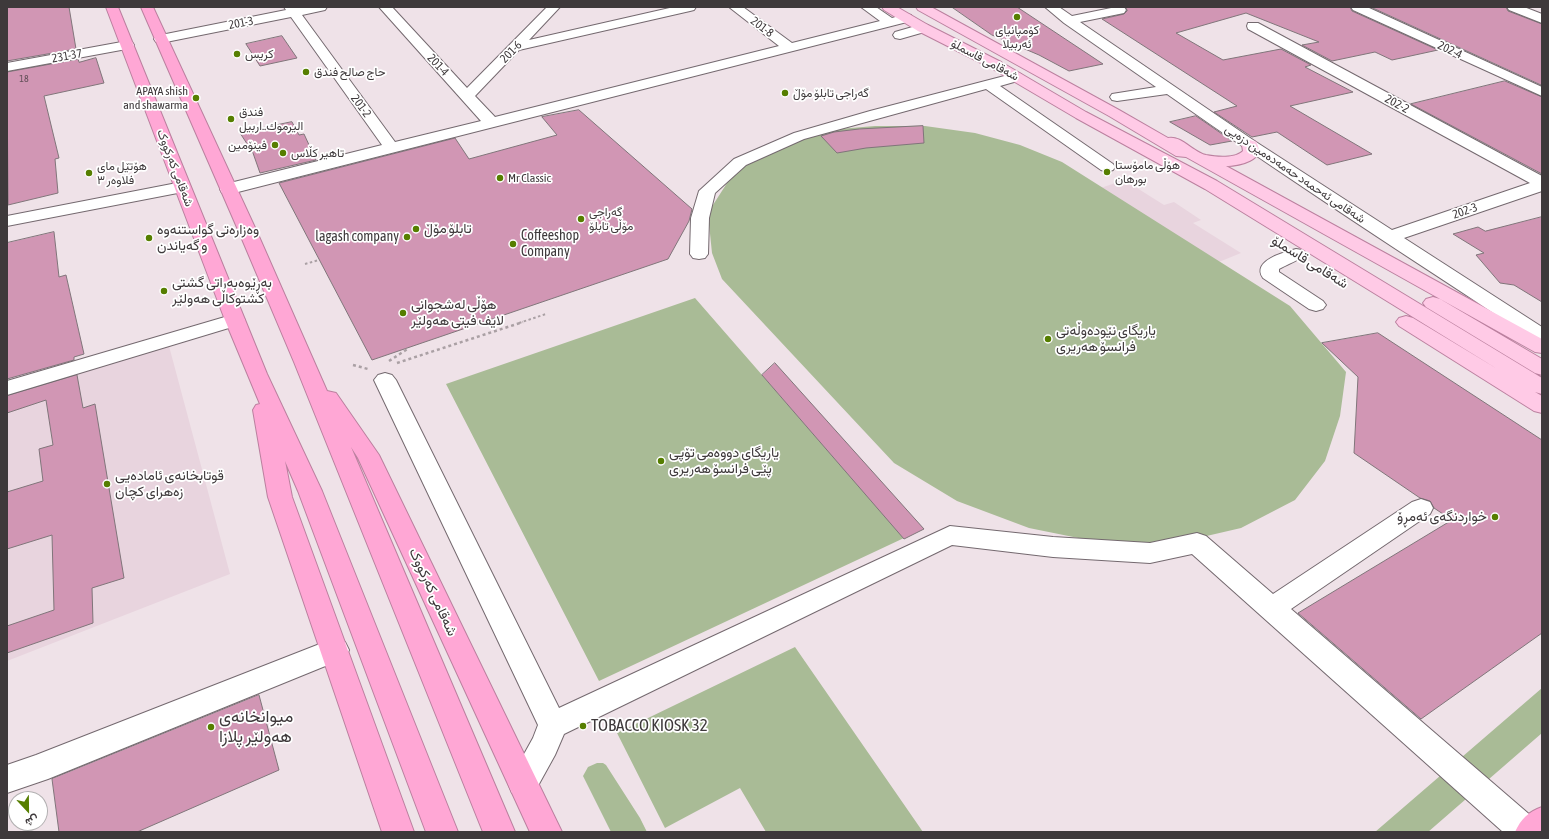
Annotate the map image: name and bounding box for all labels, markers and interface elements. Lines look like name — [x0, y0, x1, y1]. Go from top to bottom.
marker: کۆمپانیای ئەربیلا — [1012, 12, 1022, 22]
street label: 201-3 — [227, 14, 255, 32]
street label: 201-8 — [748, 14, 776, 40]
place label: کۆمپانیای ئەربیلا — [995, 23, 1039, 51]
street label: شەقامی قاسملۆ — [949, 36, 1021, 84]
street label: 201-6 — [497, 38, 525, 66]
street label: 202-4 — [1435, 38, 1465, 62]
street label: 231-37 — [51, 46, 83, 66]
place label: كريس — [245, 47, 274, 61]
marker: كريس — [232, 49, 242, 59]
street label: 201-4 — [424, 51, 452, 79]
place label: حاج صالح فندق — [314, 65, 386, 79]
marker: حاج صالح فندق — [301, 67, 311, 77]
house number: 18 — [19, 73, 29, 85]
place label: APAYA shish and shawarma — [123, 84, 188, 112]
place label: گەراجی تابلۆ مۆڵ — [793, 86, 869, 100]
marker: گەراجی تابلۆ مۆڵ — [780, 88, 790, 98]
street label: 201-2 — [348, 92, 374, 120]
street label: 202-2 — [1382, 92, 1412, 116]
marker: APAYA shish and shawarma — [191, 93, 201, 103]
place label: فندق اليرموك..اربيل — [239, 105, 303, 133]
marker: فندق اليرموك..اربيل — [226, 114, 236, 124]
street label: شەقامی ئەحمەد حەمەدەمین دزەیی — [1222, 122, 1368, 226]
street label: شەقامی کەرکووک — [154, 127, 196, 209]
place label: فینۆمین — [228, 138, 267, 152]
marker: فینۆمین — [270, 140, 280, 150]
place label: تاهیر کڵاس — [291, 146, 344, 160]
marker: تاهیر کڵاس — [278, 148, 288, 158]
place label: هۆڵی مامۆستا بورهان — [1115, 158, 1180, 186]
place label: هۆتێل مای فلاوەر ٣ — [97, 159, 147, 187]
marker: هۆڵی مامۆستا بورهان — [1102, 167, 1112, 177]
marker: هۆتێل مای فلاوەر ٣ — [84, 168, 94, 178]
place label: Mr Classic — [508, 171, 551, 185]
marker: Mr Classic — [495, 173, 505, 183]
street label: 202-3 — [1451, 200, 1479, 222]
place label: گەراجی مۆڵی تابلۆ — [589, 205, 633, 233]
marker: گەراجی مۆڵی تابلۆ — [576, 214, 586, 224]
place label: تابلۆ مۆڵ — [424, 221, 472, 237]
place label: وەزارەتی گواستنەوە و گەیاندن — [157, 222, 259, 254]
marker: تابلۆ مۆڵ — [411, 224, 421, 234]
place label: Coffeeshop Company — [521, 228, 579, 260]
place label: lagash company — [315, 229, 399, 245]
marker: lagash company — [402, 232, 412, 242]
street label: شەقامی قاسملۆ — [1269, 232, 1351, 292]
marker: وەزارەتی گواستنەوە و گەیاندن — [144, 233, 154, 243]
marker: Coffeeshop Company — [508, 239, 518, 249]
place label: بەڕێوەبەراتی گشتی کشتوکاڵی هەولێر — [172, 275, 272, 308]
marker: بەڕێوەبەراتی گشتی کشتوکاڵی هەولێر — [159, 286, 169, 296]
place label: هۆڵی لەشجوانی لایف فیتی هەولێر — [411, 297, 504, 330]
marker: هۆڵی لەشجوانی لایف فیتی هەولێر — [398, 308, 408, 318]
place label: یاریگای نێودەوڵەتی فرانسۆ هەریری — [1056, 323, 1156, 356]
marker: یاریگای نێودەوڵەتی فرانسۆ هەریری — [1043, 334, 1053, 344]
place label: یاریگای دووەمی تۆپی پێی فرانسۆ هەریری — [669, 445, 779, 478]
marker: یاریگای دووەمی تۆپی پێی فرانسۆ هەریری — [656, 456, 666, 466]
place label: قوتابخانەی ئامادەیی زەهرای کچان — [115, 468, 224, 500]
marker: قوتابخانەی ئامادەیی زەهرای کچان — [102, 479, 112, 489]
place label: خواردنگەی ئەمڕۆ — [1397, 509, 1487, 525]
marker: خواردنگەی ئەمڕۆ — [1490, 512, 1500, 522]
street label: شەقامی کەرکووک — [405, 545, 461, 639]
place label: میوانخانەی هەولێر پلازا — [219, 707, 293, 747]
place label: TOBACCO KIOSK 32 — [591, 716, 708, 736]
marker: TOBACCO KIOSK 32 — [578, 721, 588, 731]
marker: میوانخانەی هەولێر پلازا — [206, 722, 216, 732]
north arrow — [8, 791, 48, 831]
text: ش — [24, 813, 40, 829]

